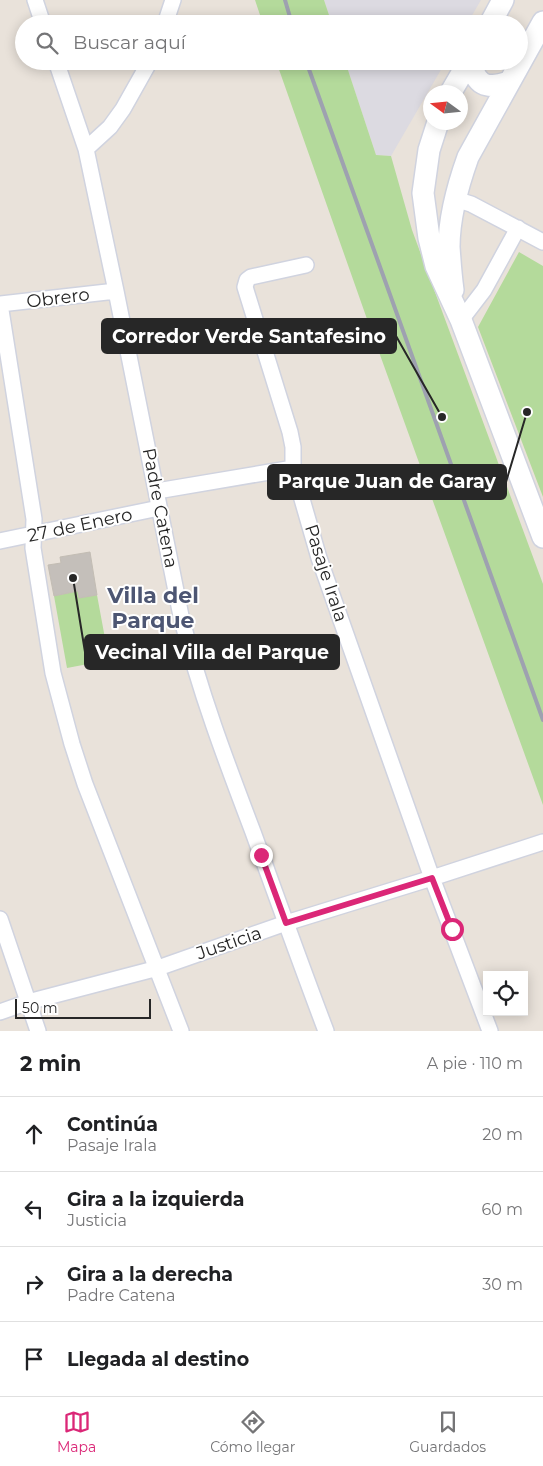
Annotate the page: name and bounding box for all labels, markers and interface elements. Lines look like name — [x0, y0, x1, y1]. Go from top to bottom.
search box — [15, 15, 528, 70]
icon: search — [33, 29, 61, 57]
text: Buscar aquí — [73, 31, 186, 54]
north arrow — [423, 85, 468, 130]
street label: Obrero — [25, 283, 91, 313]
callout: Corredor Verde Santafesino — [102, 319, 396, 353]
text: Corredor Verde Santafesino — [112, 325, 386, 348]
street label: Padre Catena — [138, 446, 182, 570]
callout: Parque Juan de Garay — [268, 465, 506, 499]
text: Parque Juan de Garay — [278, 470, 497, 493]
street label: 27 de Enero — [26, 503, 134, 547]
street label: Pasaje Irala — [300, 521, 352, 625]
district label: Villa del Parque — [106, 582, 199, 634]
callout: Vecinal Villa del Parque — [85, 635, 339, 669]
text: Vecinal Villa del Parque — [94, 641, 329, 664]
route end — [250, 844, 273, 867]
route start — [441, 918, 464, 941]
street label: Justicia — [193, 922, 264, 965]
map controls — [483, 971, 528, 1016]
button: locate — [483, 971, 528, 1016]
scale bar — [15, 996, 151, 1019]
text: 50 m — [22, 999, 58, 1017]
text: 2 min — [20, 1051, 81, 1076]
text: A pie · 110 m — [427, 1054, 523, 1073]
text: Continúa — [67, 1113, 158, 1136]
icon: ahead — [20, 1120, 48, 1148]
text: 20 m — [482, 1125, 523, 1144]
text: Pasaje Irala — [67, 1136, 157, 1155]
text: Gira a la izquierda — [67, 1188, 245, 1211]
icon: left — [20, 1195, 48, 1223]
text: 60 m — [481, 1200, 523, 1219]
text: Justicia — [67, 1211, 127, 1230]
text: Gira a la derecha — [67, 1263, 233, 1286]
icon: right — [20, 1270, 48, 1298]
text: 30 m — [482, 1275, 523, 1294]
text: Padre Catena — [67, 1286, 175, 1305]
icon: arrive — [20, 1345, 48, 1373]
text: Llegada al destino — [67, 1348, 249, 1371]
tab: Mapa — [57, 1408, 96, 1456]
tab: Cómo llegar — [210, 1408, 295, 1456]
tab: Guardados — [409, 1408, 486, 1456]

